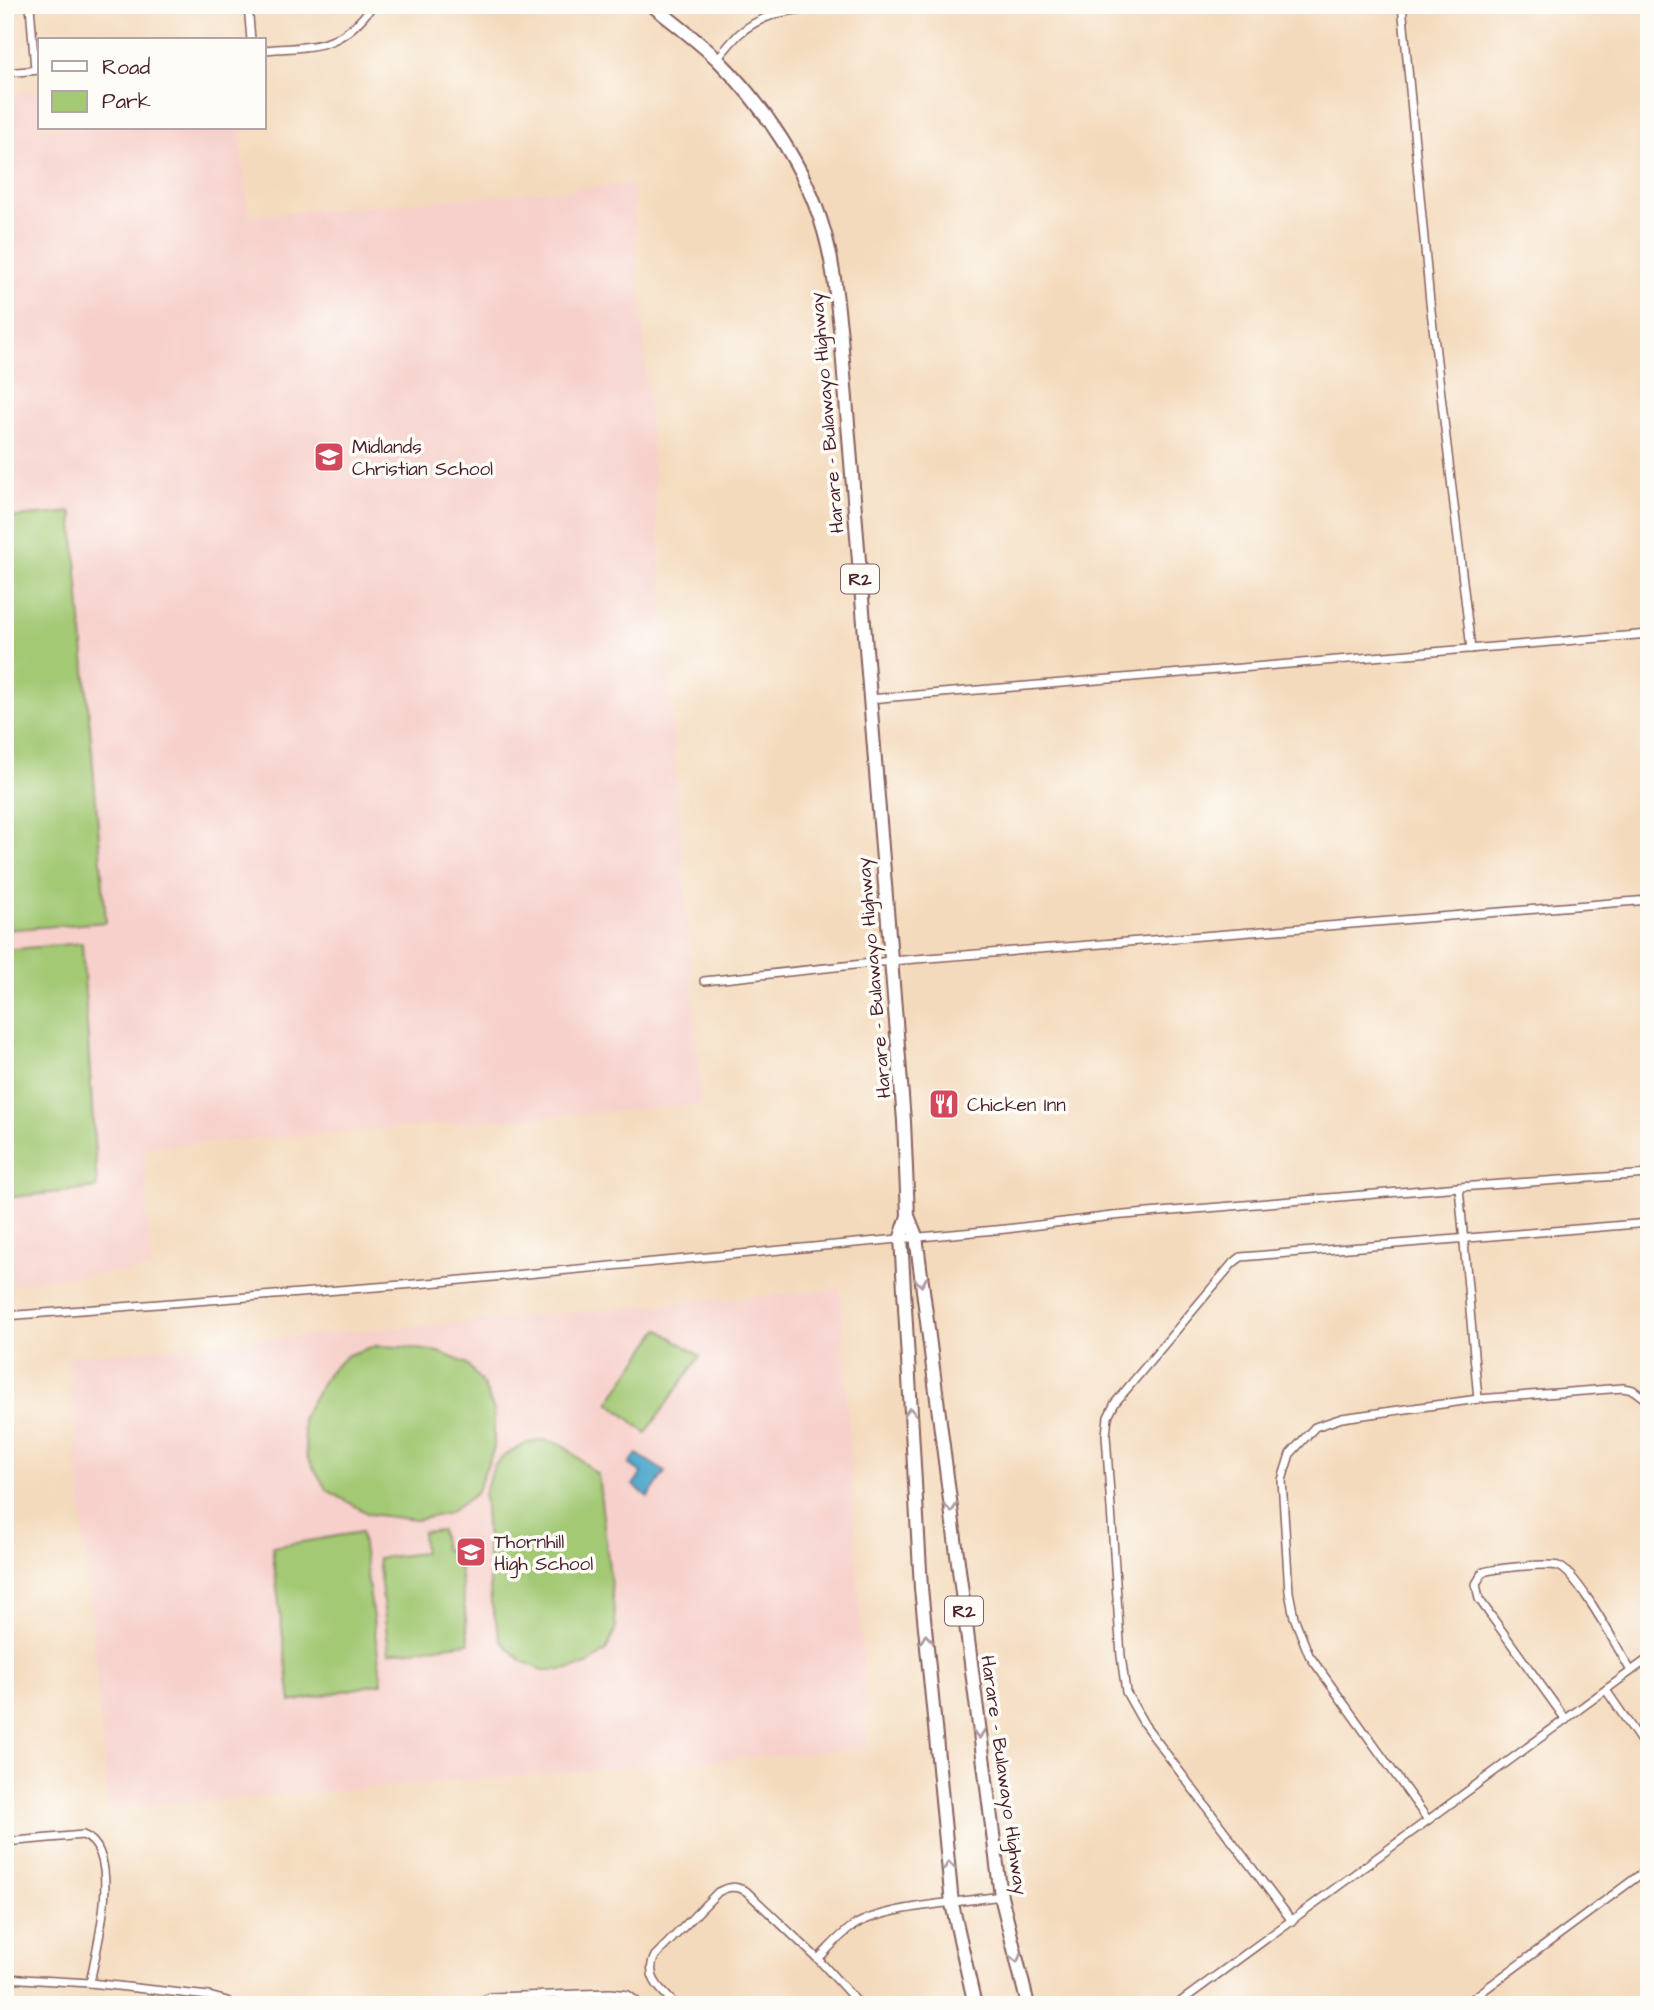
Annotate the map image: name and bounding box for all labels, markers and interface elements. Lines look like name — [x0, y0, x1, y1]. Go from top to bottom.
legend — [38, 38, 266, 130]
text: Road — [102, 53, 150, 82]
text: Park — [102, 87, 151, 116]
street label: Harare - Bulawayo Highway — [803, 291, 852, 534]
place label: Midlands Christian School — [352, 434, 493, 483]
school or university icon: Midlands Christian School — [312, 440, 346, 474]
road number: R2 — [841, 564, 879, 594]
street label: Harare - Bulawayo Highway — [850, 856, 899, 1099]
restaurant icon: Chicken Inn — [927, 1087, 961, 1121]
place label: Chicken Inn — [967, 1092, 1066, 1119]
one-way arrow — [914, 1277, 929, 1288]
one-way arrow — [903, 1407, 918, 1418]
one-way arrow — [943, 1502, 958, 1514]
place label: Thornhill High School — [494, 1529, 593, 1579]
school or university icon: Thornhill High School — [454, 1535, 488, 1569]
road number: R2 — [945, 1596, 983, 1626]
one-way arrow — [919, 1634, 934, 1645]
street label: Harare - Bulawayo Highway — [972, 1654, 1034, 1898]
one-way arrow — [971, 1728, 986, 1740]
one-way arrow — [941, 1860, 956, 1872]
one-way arrow — [1008, 1952, 1022, 1964]

